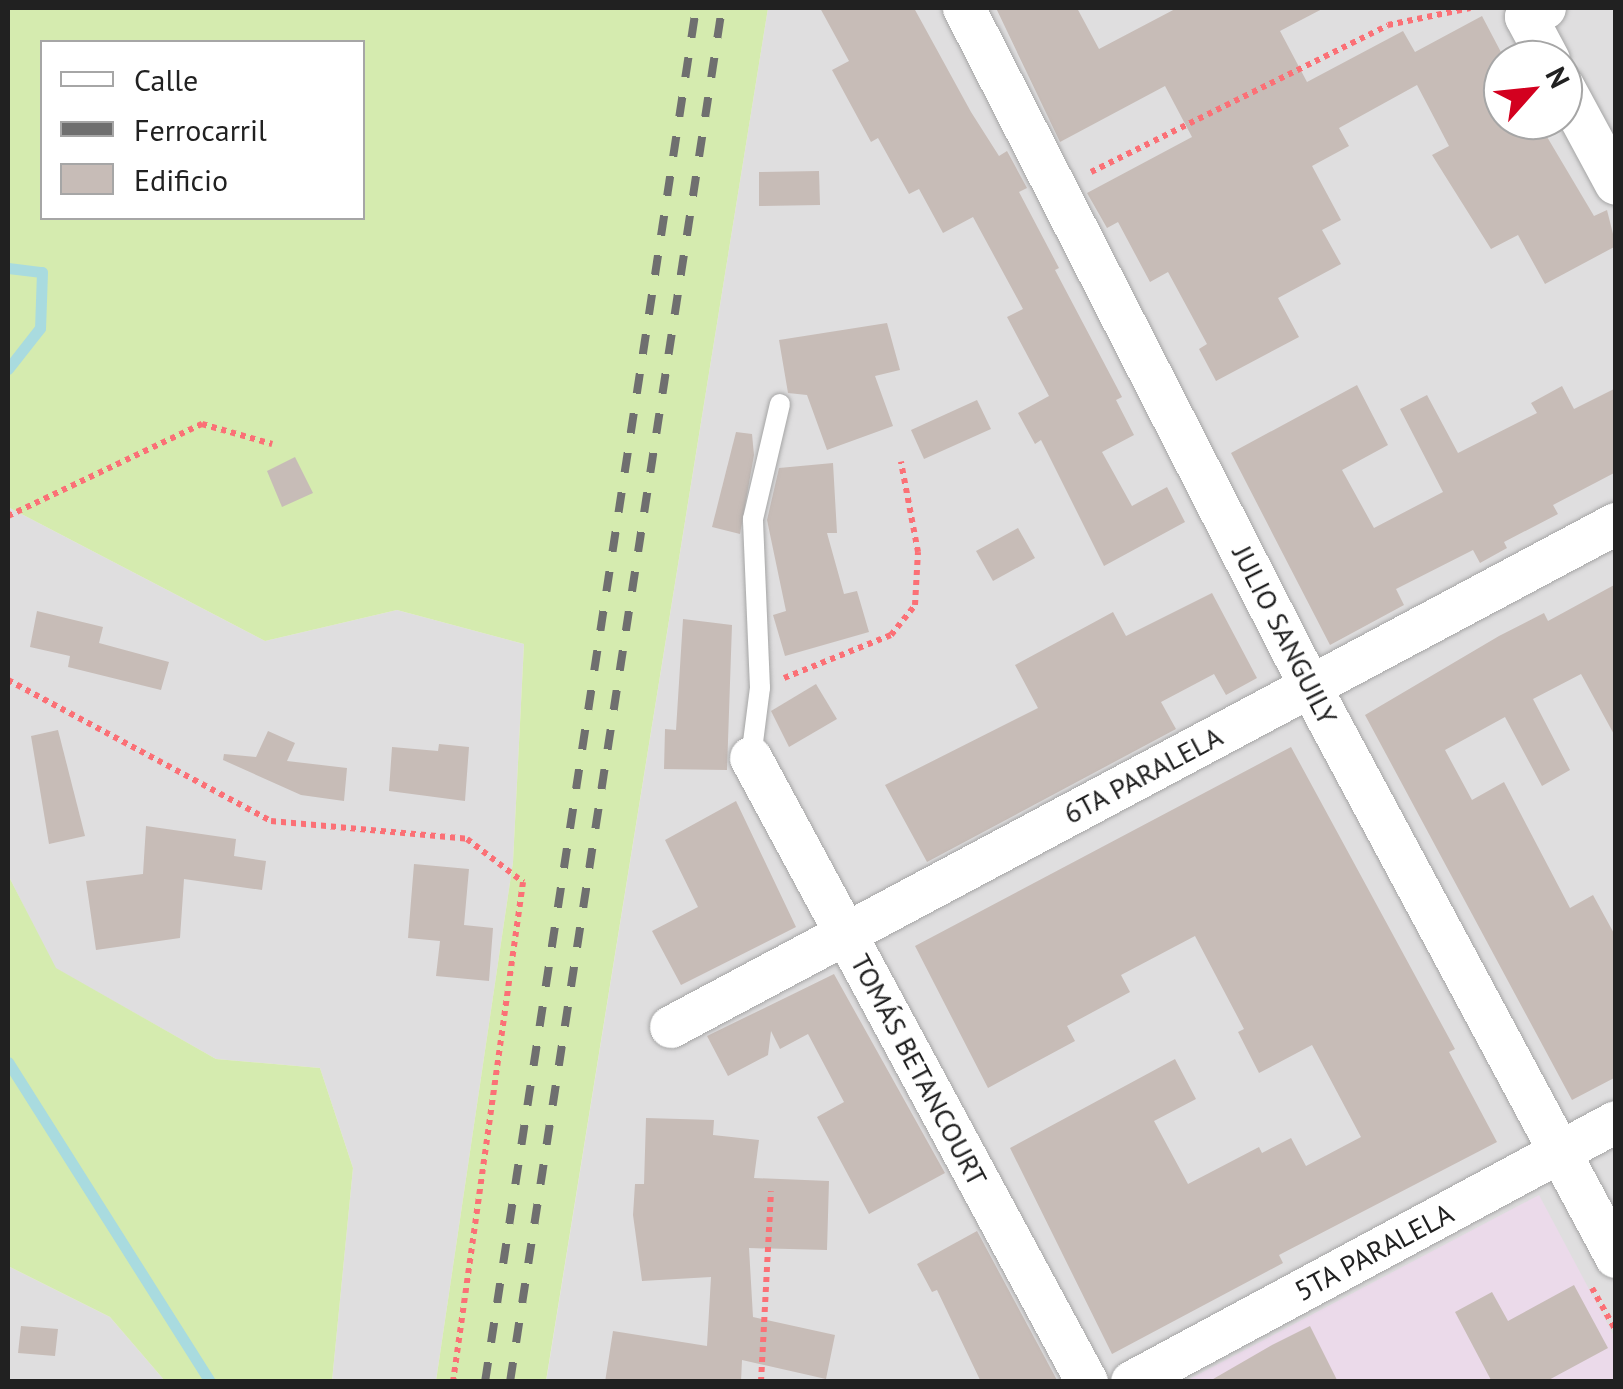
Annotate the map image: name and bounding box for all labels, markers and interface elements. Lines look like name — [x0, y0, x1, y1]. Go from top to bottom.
legend — [40, 40, 365, 220]
north arrow — [1483, 40, 1583, 140]
text: Calle — [134, 60, 198, 99]
text: N — [1538, 60, 1579, 94]
text: Ferrocarril — [134, 110, 267, 149]
text: Edificio — [134, 160, 228, 199]
street label: JULIO SANGUILY — [1225, 540, 1345, 730]
street label: 6TA PARALELA — [1057, 719, 1229, 831]
street label: TOMÁS BETANCOURT — [844, 948, 994, 1192]
street label: 5TA PARALELA — [1288, 1196, 1460, 1308]

